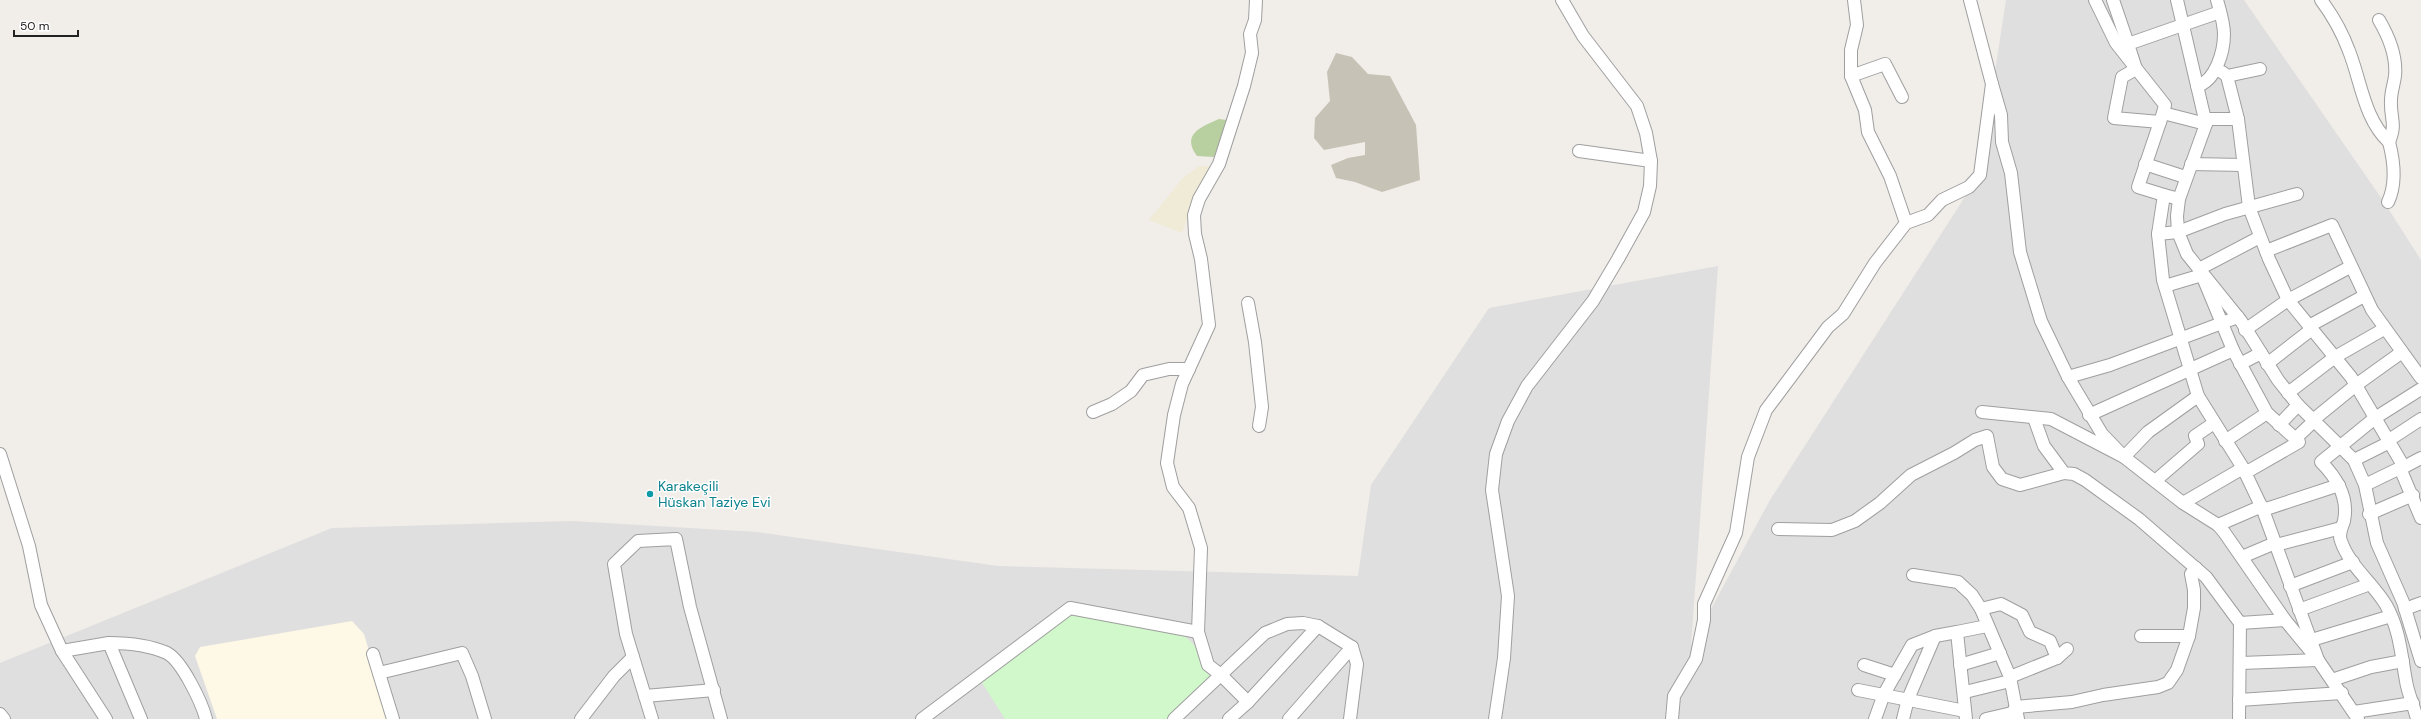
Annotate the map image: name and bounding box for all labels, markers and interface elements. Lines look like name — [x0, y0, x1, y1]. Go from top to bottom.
scale bar — [14, 12, 78, 38]
text: 50 m — [20, 18, 49, 34]
place label: Karakeçili Hüskan Taziye Evi — [658, 477, 771, 511]
marker: Karakeçili Hüskan Taziye Evi — [645, 489, 655, 499]

